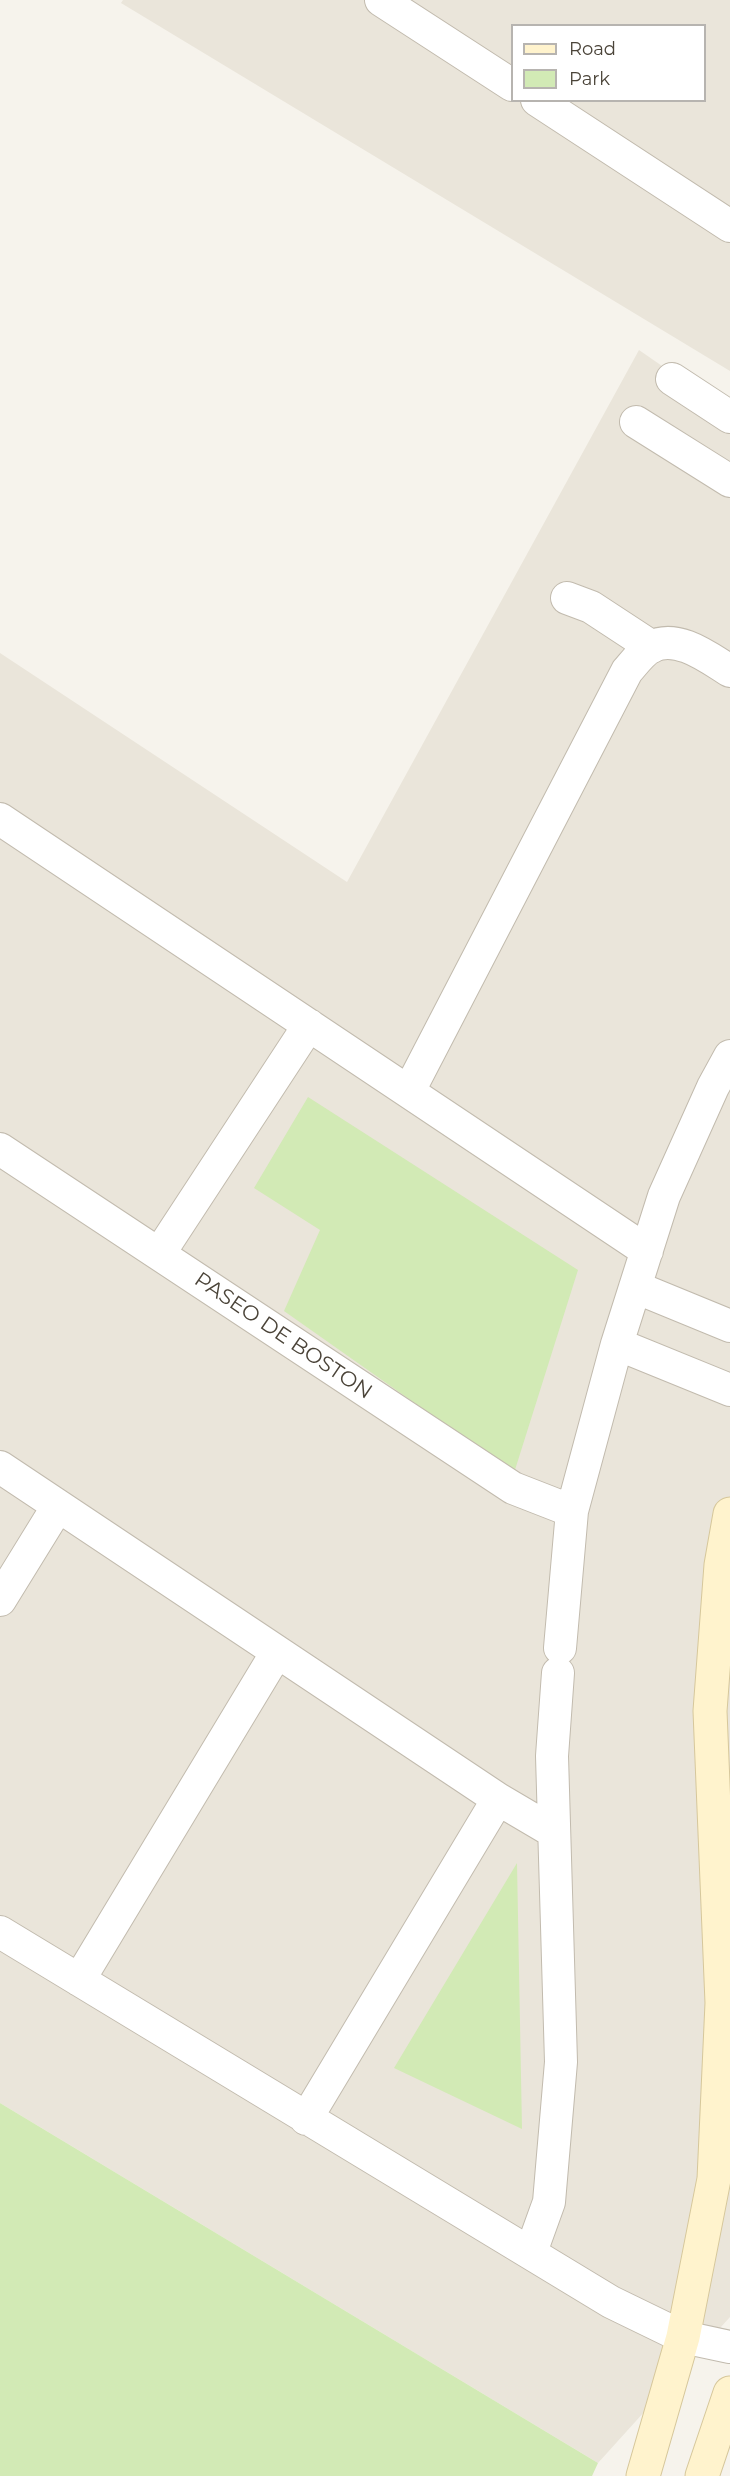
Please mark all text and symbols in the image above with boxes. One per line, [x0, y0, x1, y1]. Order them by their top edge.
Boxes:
legend [511, 24, 706, 102]
text: Road [569, 38, 616, 60]
text: Park [569, 68, 610, 90]
street label: PASEO DE BOSTON [189, 1267, 377, 1405]

